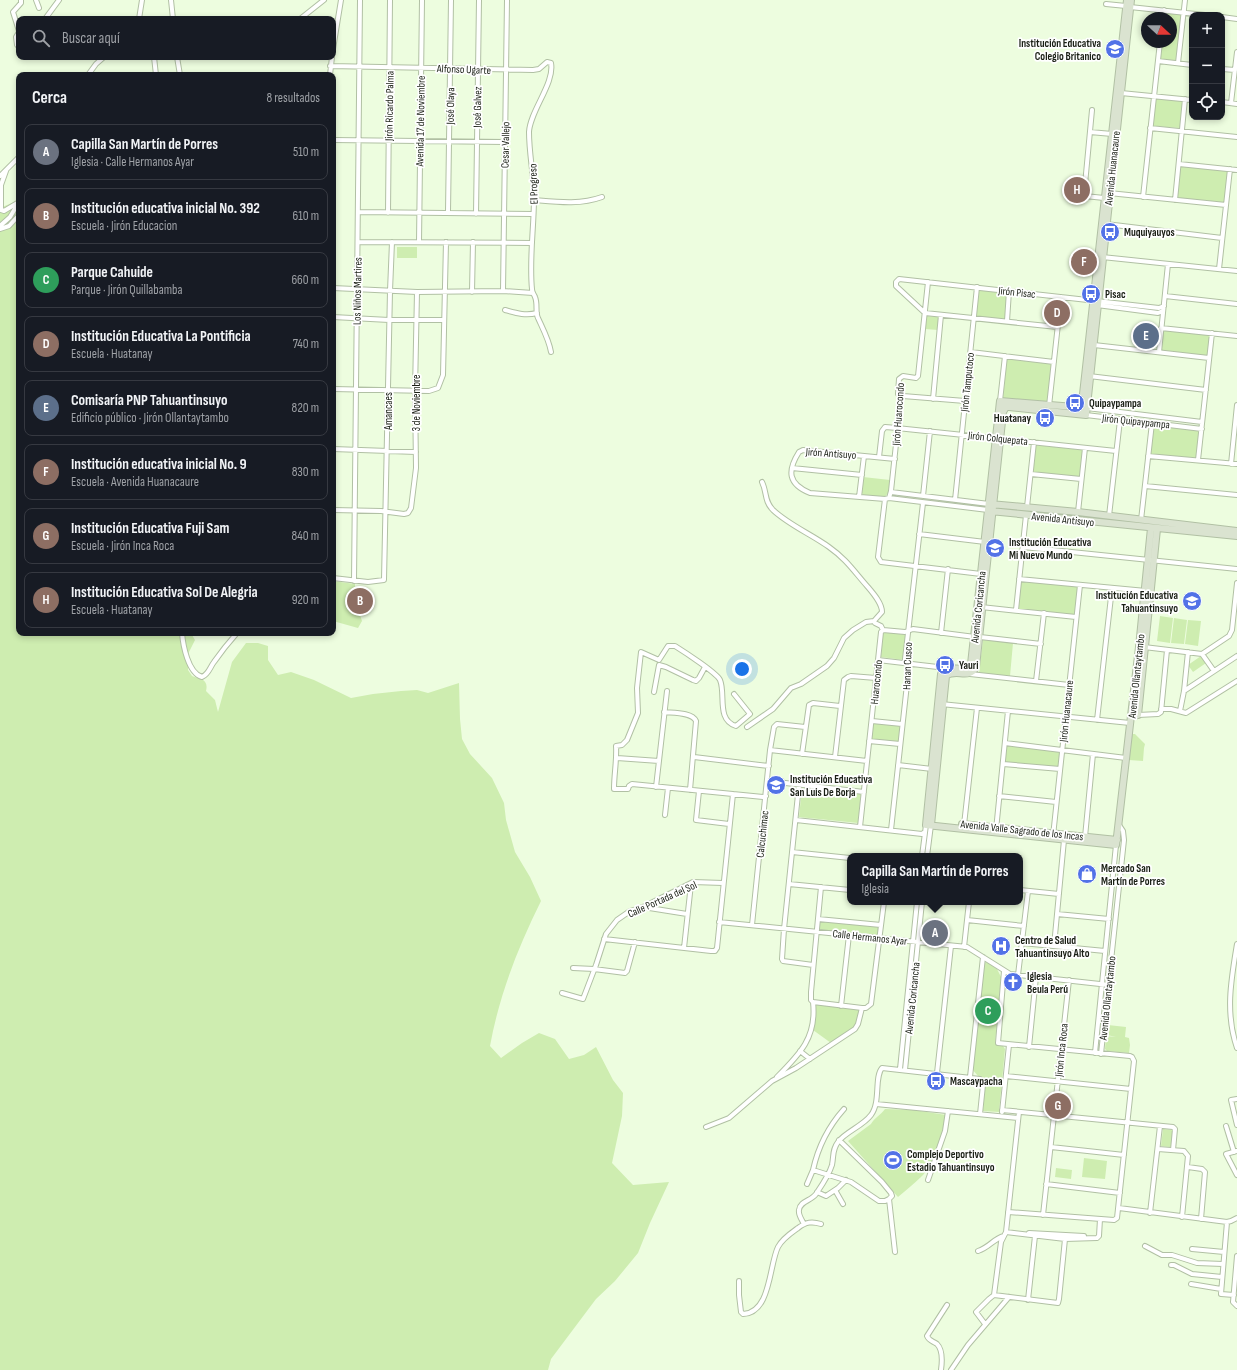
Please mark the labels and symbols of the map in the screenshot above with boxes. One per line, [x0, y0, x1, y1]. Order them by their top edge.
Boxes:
north arrow [1141, 12, 1177, 48]
place label: Institución Educativa Colegio Britanico [1019, 37, 1101, 63]
school or university icon: Institución Educativa Colegio Britanico [1104, 38, 1126, 60]
street label: Alfonso Ugarte [436, 62, 491, 77]
street label: Jirón Ricardo Palma [382, 71, 397, 142]
street label: Avenida 17 de Noviembre [413, 75, 428, 168]
street label: José Galvez [471, 86, 484, 129]
street label: José Olaya [444, 87, 457, 126]
street label: Cesar Vallejo [499, 121, 512, 168]
street label: Avenida Huanacaure [1102, 130, 1123, 207]
street label: El Progreso [526, 163, 541, 205]
pin: H [1064, 175, 1090, 205]
bus stop icon: Muquiyauyos [1099, 221, 1121, 243]
place label: Muquiyauyos [1124, 226, 1175, 239]
pin: F [1071, 247, 1097, 277]
street label: Los Niños Martires [350, 257, 365, 325]
bus stop icon: Pisac [1080, 283, 1102, 305]
street label: Jirón Pisac [997, 284, 1036, 301]
place label: Pisac [1105, 288, 1126, 301]
pin: D [1044, 298, 1070, 328]
pin: E [1133, 321, 1159, 351]
street label: Jirón Tamputoco [958, 351, 977, 413]
street label: 3 de Noviembre [410, 375, 423, 431]
street label: Jirón Huarocondo [890, 382, 907, 447]
street label: Amancaes [382, 392, 395, 431]
bus stop icon: Quipaypampa [1064, 392, 1086, 414]
place label: Quipaypampa [1089, 397, 1142, 410]
bus stop icon: Huatanay [1034, 407, 1056, 429]
street label: Jirón Quipaypampa [1100, 411, 1170, 432]
place label: Huatanay [994, 412, 1031, 425]
street label: Jirón Colquepata [966, 429, 1028, 448]
street label: Jirón Antisuyo [804, 445, 857, 462]
street label: Avenida Antisuyo [1030, 510, 1095, 529]
place label: Institución Educativa Mi Nuevo Mundo [1009, 536, 1092, 562]
school or university icon: Institución Educativa Mi Nuevo Mundo [984, 537, 1006, 559]
street label: Avenida Coricancha [968, 571, 989, 645]
pin: B [347, 586, 373, 616]
place label: Institución Educativa Tahuantinsuyo [1096, 589, 1178, 615]
school or university icon: Institución Educativa Tahuantinsuyo [1181, 590, 1203, 612]
street label: Avenida Ollantaytambo [1126, 633, 1147, 720]
street label: Hanan Cusco [900, 641, 915, 690]
bus stop icon: Yauri [934, 654, 956, 676]
your location [732, 659, 752, 679]
street label: Huarocondo [868, 659, 885, 705]
place label: Yauri [959, 659, 978, 672]
street label: Jirón Huanacaure [1057, 679, 1076, 744]
place label: Institución Educativa San Luis De Borja [790, 773, 873, 799]
school or university icon: Institución Educativa San Luis De Borja [765, 774, 787, 796]
street label: Calcuchimac [754, 810, 771, 858]
street label: Avenida Valle Sagrado de los Incas [959, 817, 1084, 843]
place label: Mercado San Martín de Porres [1101, 862, 1165, 888]
shop icon: Mercado San Martín de Porres [1076, 863, 1098, 885]
street label: Calle Portada del Sol [626, 878, 699, 921]
pin: A [922, 918, 948, 948]
street label: Calle Hermanos Ayar [832, 927, 908, 948]
place label: Centro de Salud Tahuantinsuyo Alto [1015, 934, 1090, 960]
hospital icon: Centro de Salud Tahuantinsuyo Alto [990, 935, 1012, 957]
street label: Avenida Ollantaytambo [1097, 955, 1118, 1042]
street label: Avenida Coricancha [902, 962, 923, 1036]
place label: Iglesia Beula Perú [1027, 970, 1068, 996]
church icon: Iglesia Beula Perú [1002, 971, 1024, 993]
pin: C [975, 996, 1001, 1026]
street label: Jirón Inca Roca [1052, 1023, 1071, 1078]
bus stop icon: Mascaypacha [925, 1070, 947, 1092]
place label: Mascaypacha [950, 1075, 1003, 1088]
pin: G [1045, 1091, 1071, 1121]
place label: Complejo Deportivo Estadio Tahuantinsuyo [907, 1148, 995, 1174]
sports icon: Complejo Deportivo Estadio Tahuantinsuyo [882, 1149, 904, 1171]

